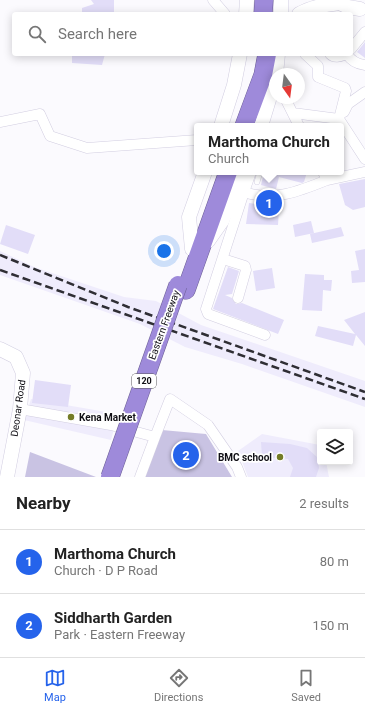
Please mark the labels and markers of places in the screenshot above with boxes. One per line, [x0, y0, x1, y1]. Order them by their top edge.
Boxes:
pin: 1 [256, 188, 282, 218]
marker: Kena Market [66, 412, 76, 422]
place label: Kena Market [79, 412, 136, 423]
pin: 2 [173, 440, 199, 470]
place label: BMC school [218, 452, 272, 463]
marker: BMC school [275, 452, 285, 462]

